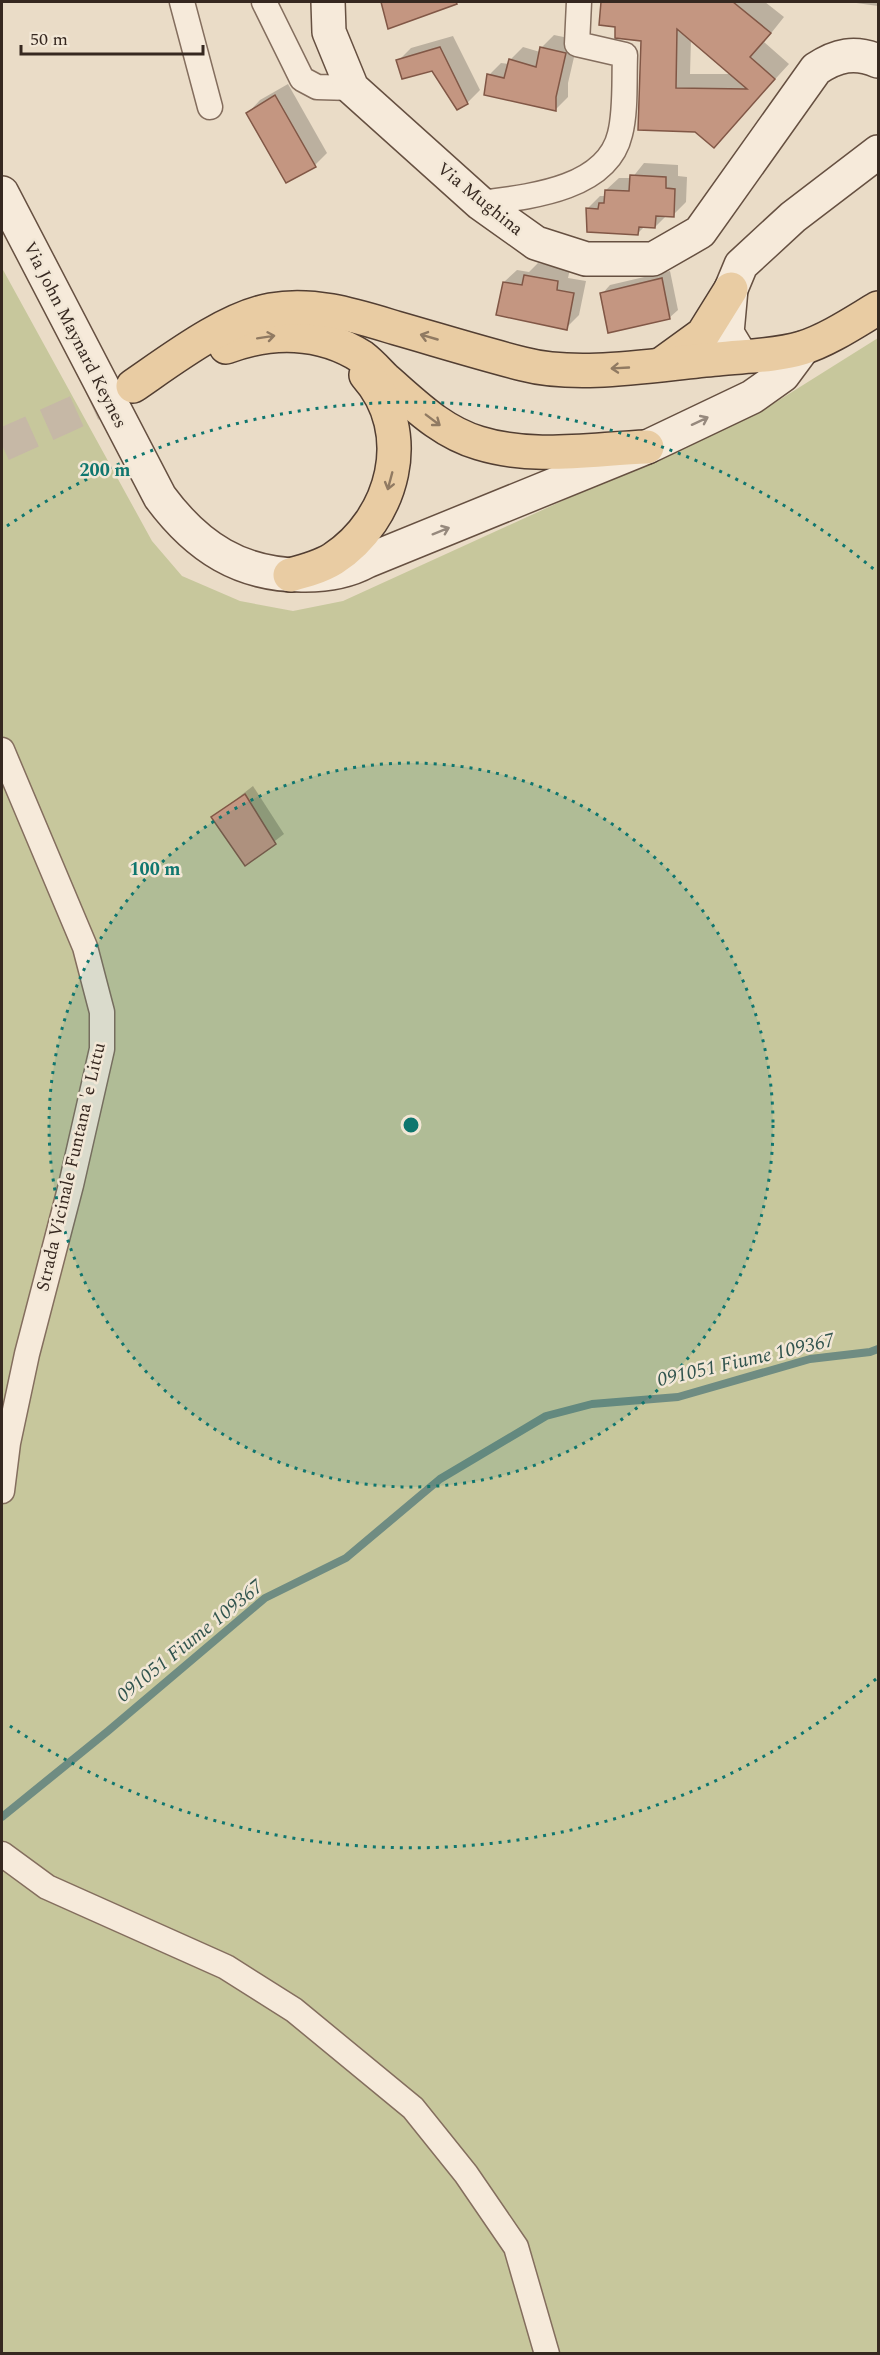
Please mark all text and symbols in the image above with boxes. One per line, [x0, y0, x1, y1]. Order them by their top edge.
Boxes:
scale bar [21, 18, 202, 56]
text: 50 m [30, 26, 68, 53]
street label: Via Mughina [431, 156, 529, 242]
street label: Via John Maynard Keynes [16, 237, 134, 433]
one-way arrow [256, 331, 276, 342]
one-way arrow [420, 331, 439, 342]
one-way arrow [610, 362, 630, 373]
one-way arrow [424, 413, 440, 426]
one-way arrow [690, 415, 708, 427]
text: 200 m [79, 457, 131, 484]
one-way arrow [384, 471, 395, 490]
one-way arrow [431, 525, 449, 536]
text: 100 m [129, 856, 181, 883]
street label: Strada Vicinale Funtana 'e Littu [29, 1040, 113, 1294]
centre of rings [401, 1115, 421, 1135]
water label: 091051 Fiume 109367 [654, 1325, 839, 1395]
water label: 091051 Fiume 109367 [110, 1572, 271, 1710]

